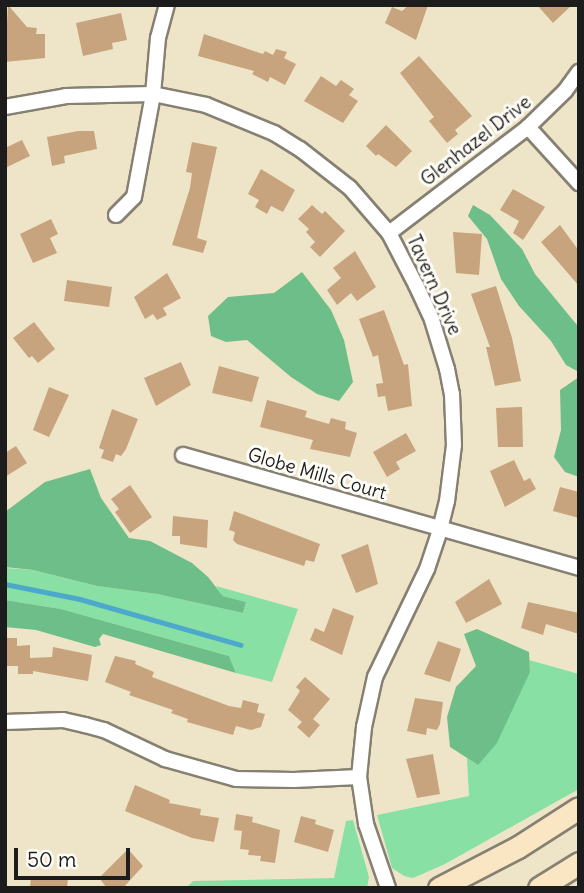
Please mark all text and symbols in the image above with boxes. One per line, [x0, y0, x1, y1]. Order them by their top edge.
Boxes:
street label: Glenhazel Drive [416, 91, 536, 191]
street label: Tavern Drive [402, 231, 466, 339]
street label: Globe Mills Court [245, 443, 389, 505]
scale bar [18, 834, 133, 878]
text: 50 m [27, 846, 76, 873]

